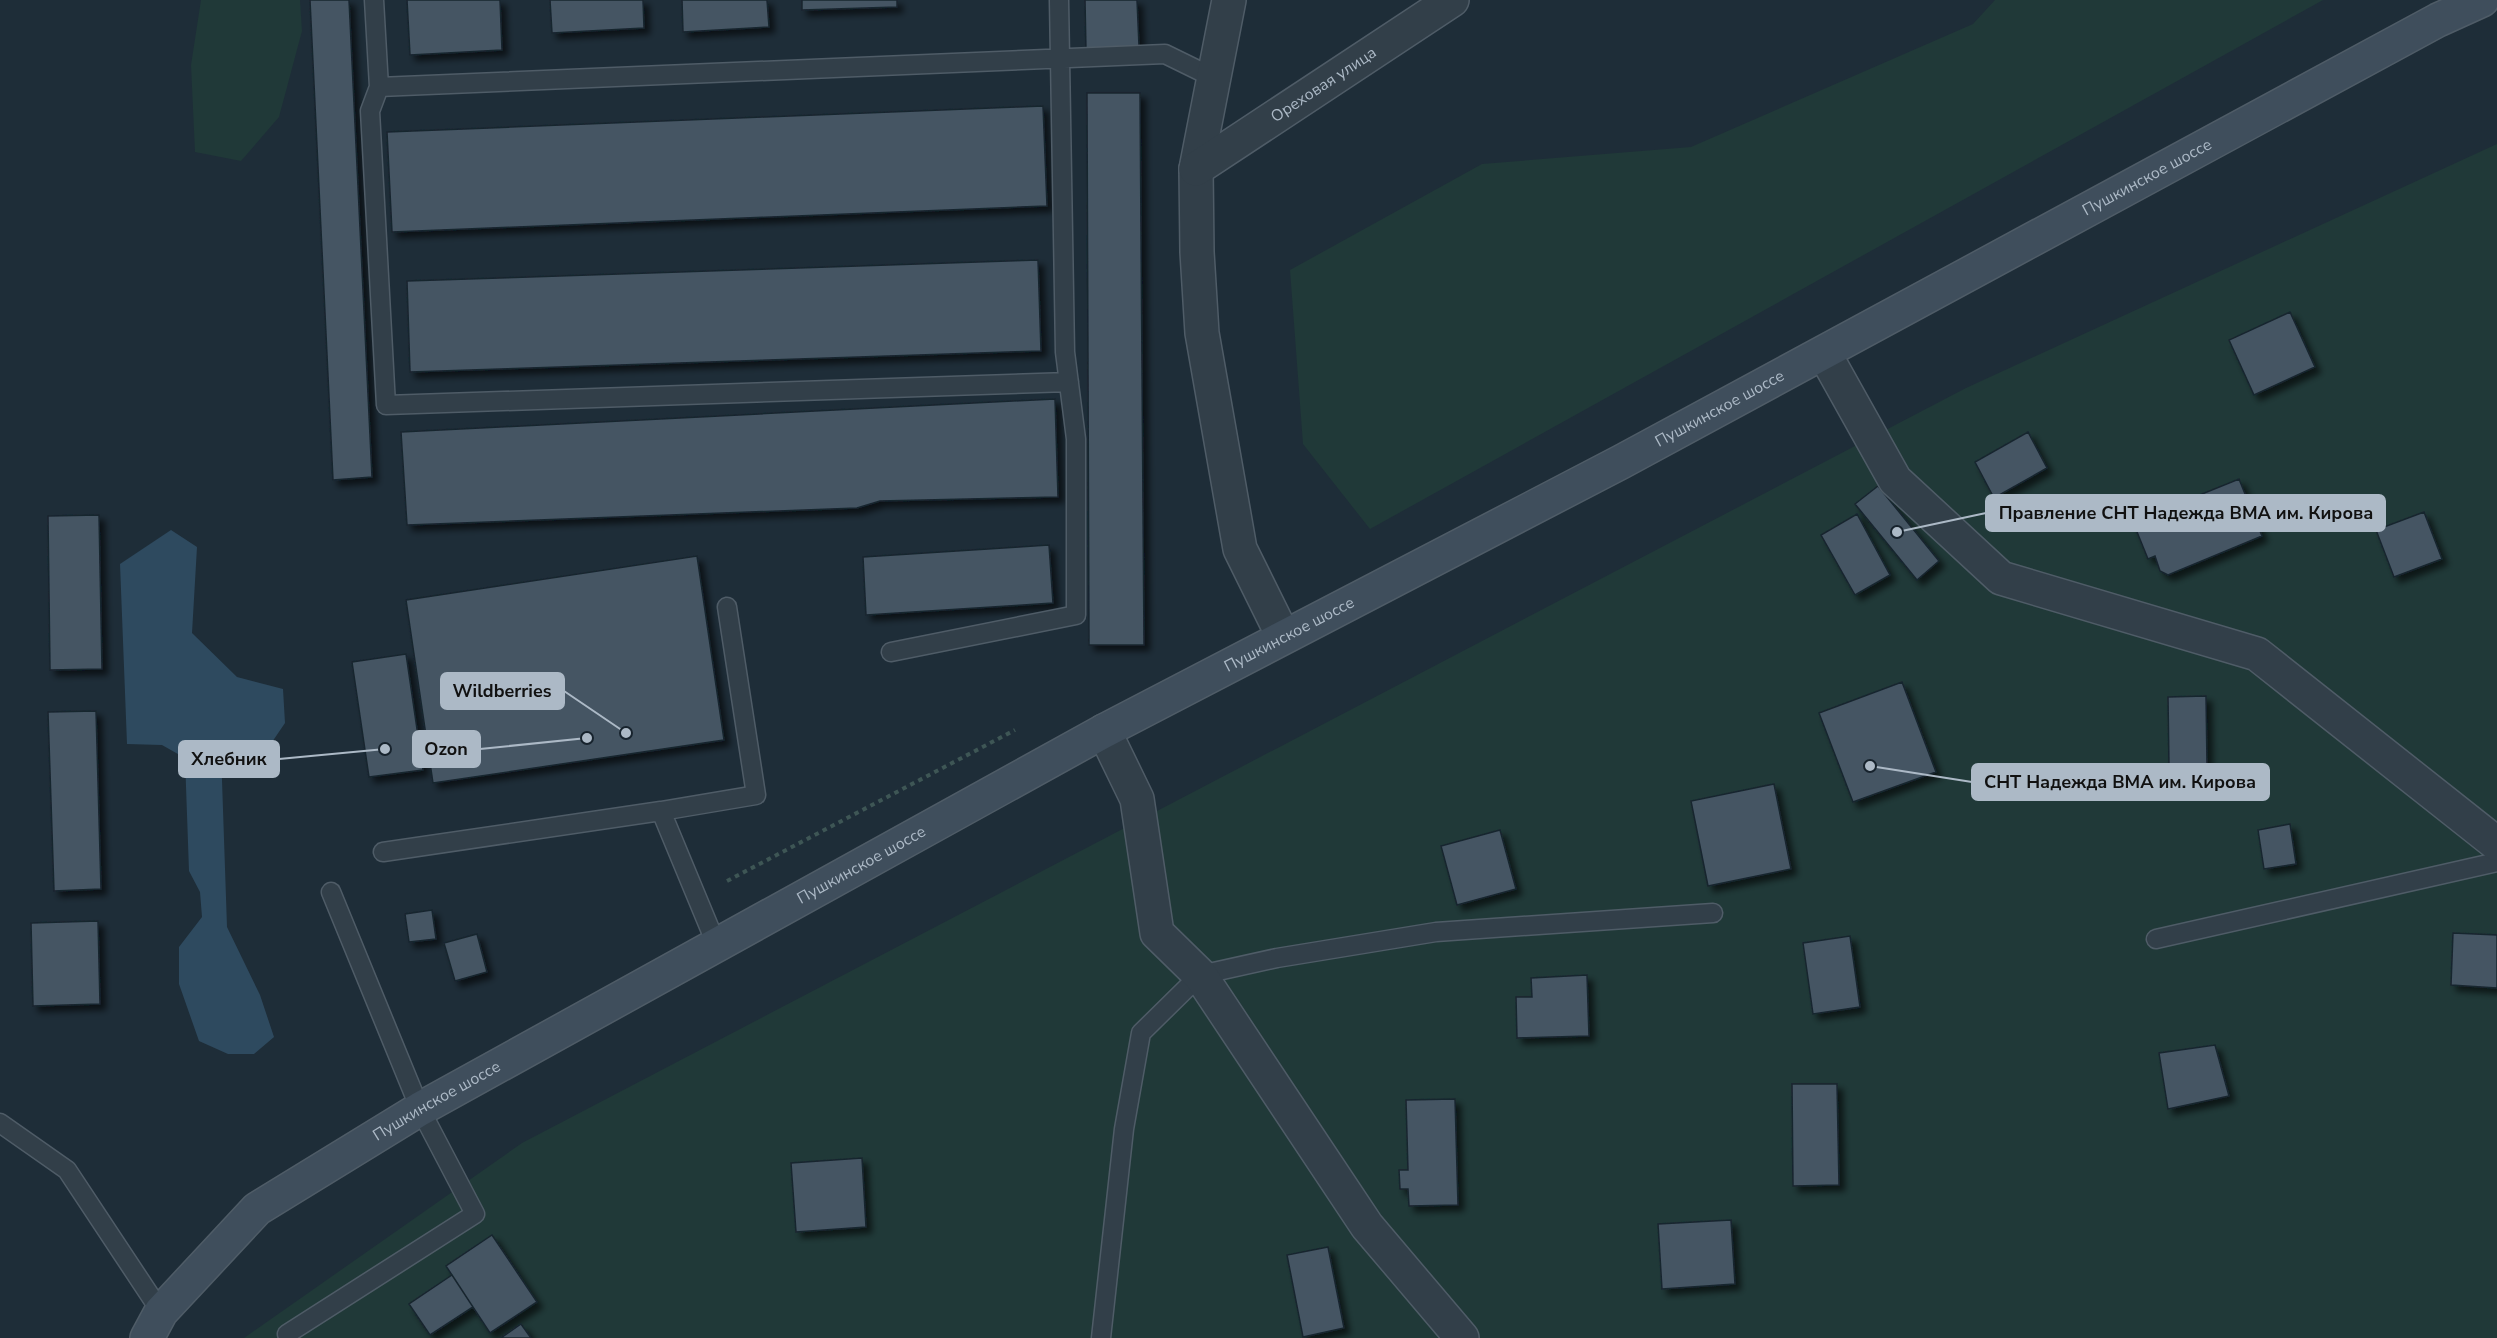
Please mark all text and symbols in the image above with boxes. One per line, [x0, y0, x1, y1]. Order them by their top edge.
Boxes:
street label: Ореховая улица [1266, 42, 1381, 128]
street label: Пушкинское шоссе [2079, 133, 2216, 221]
street label: Пушкинское шоссе [1651, 365, 1788, 453]
callout: Правление СНТ Надежда ВМА им. Кирова [1986, 495, 2385, 531]
text: Правление СНТ Надежда ВМА им. Кирова [1999, 501, 2373, 525]
street label: Пушкинское шоссе [1220, 592, 1358, 678]
callout: Wildberries [441, 673, 564, 709]
text: Wildberries [453, 679, 552, 703]
callout: Ozon [413, 731, 480, 767]
text: Ozon [424, 737, 468, 761]
callout: Хлебник [179, 741, 279, 777]
text: Хлебник [190, 747, 268, 771]
callout: СНТ Надежда ВМА им. Кирова [1972, 764, 2269, 800]
text: СНТ Надежда ВМА им. Кирова [1984, 770, 2256, 794]
street label: Пушкинское шоссе [793, 821, 930, 909]
street label: Пушкинское шоссе [369, 1056, 505, 1146]

